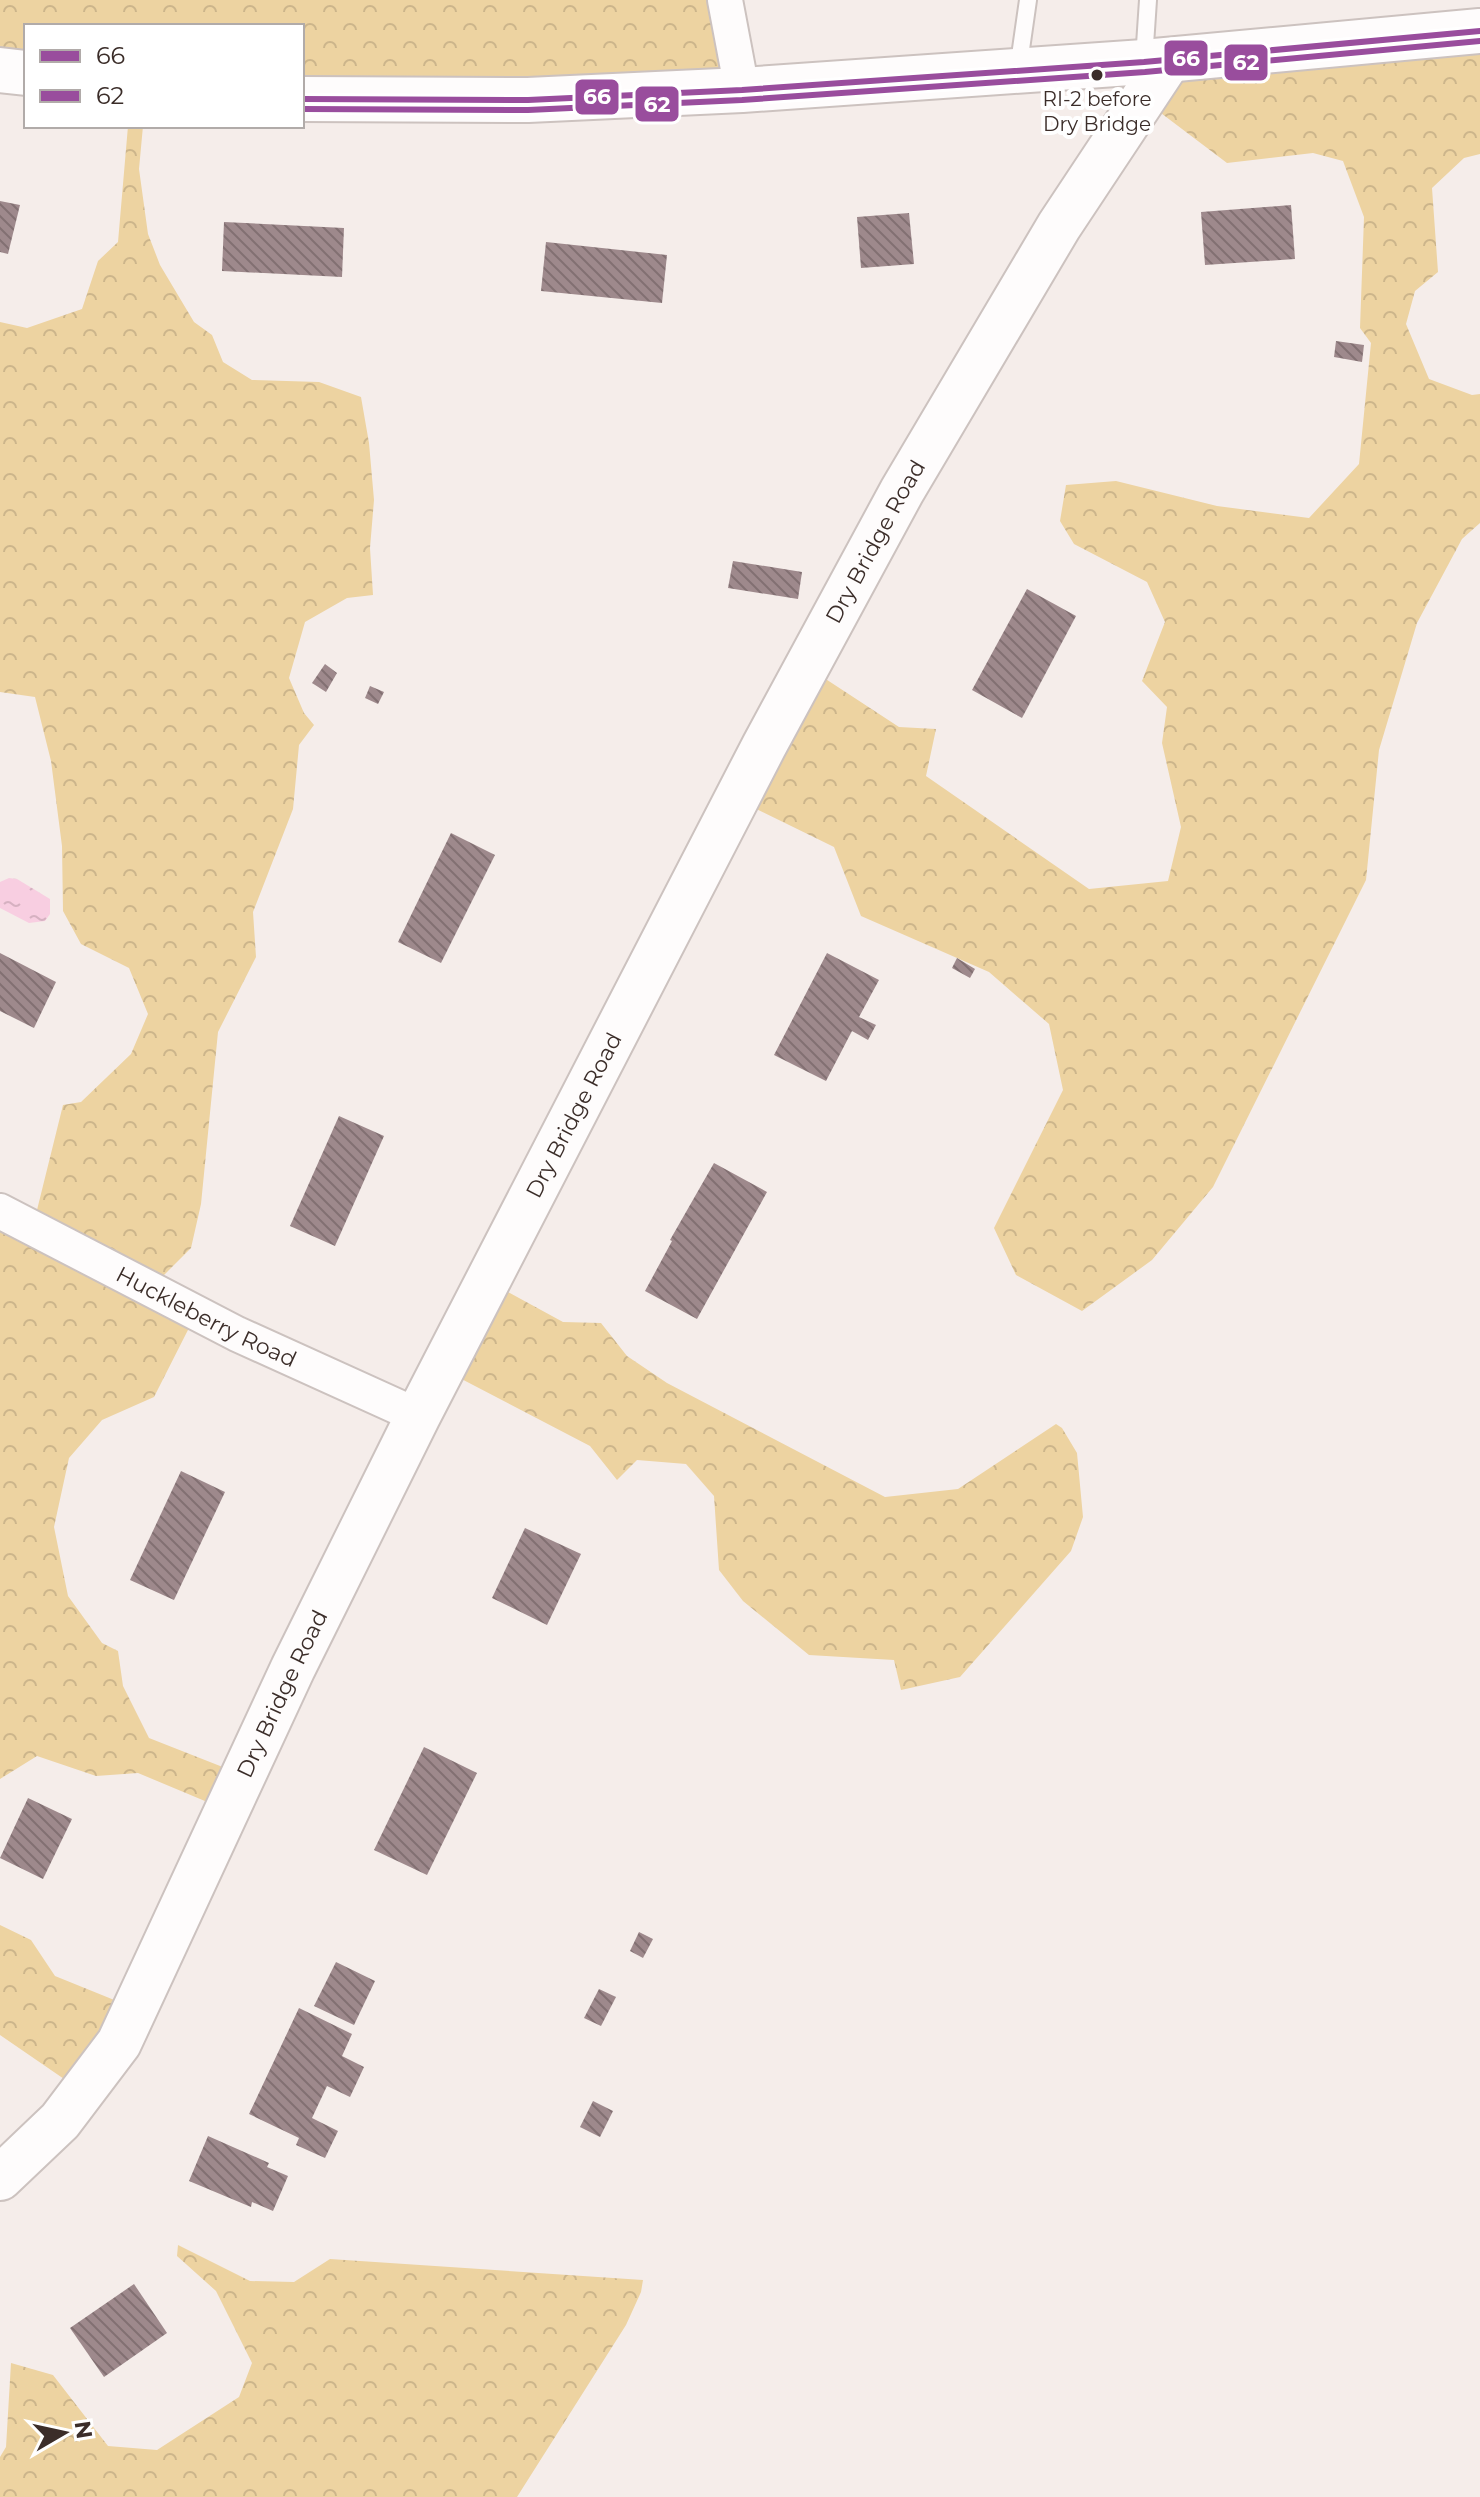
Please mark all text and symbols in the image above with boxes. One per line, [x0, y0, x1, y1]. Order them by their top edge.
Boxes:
legend [24, 24, 304, 128]
line badge: 66 [1163, 39, 1209, 77]
text: 66 [96, 41, 125, 70]
line badge: 62 [1223, 43, 1269, 82]
text: 66 [1172, 45, 1200, 72]
text: 62 [1233, 49, 1260, 76]
marker: RI-2 before Dry Bridge [1089, 67, 1105, 83]
line badge: 66 [574, 78, 620, 116]
text: 62 [96, 81, 124, 110]
text: 66 [583, 83, 611, 110]
line badge: 62 [634, 85, 680, 123]
place label: RI-2 before Dry Bridge [1042, 87, 1152, 136]
text: 62 [644, 91, 671, 118]
street label: Dry Bridge Road [820, 455, 931, 628]
street label: Dry Bridge Road [520, 1028, 628, 1202]
street label: Huckleberry Road [112, 1261, 301, 1373]
street label: Dry Bridge Road [231, 1606, 334, 1782]
north arrow [24, 2393, 104, 2473]
text: N [69, 2419, 98, 2441]

